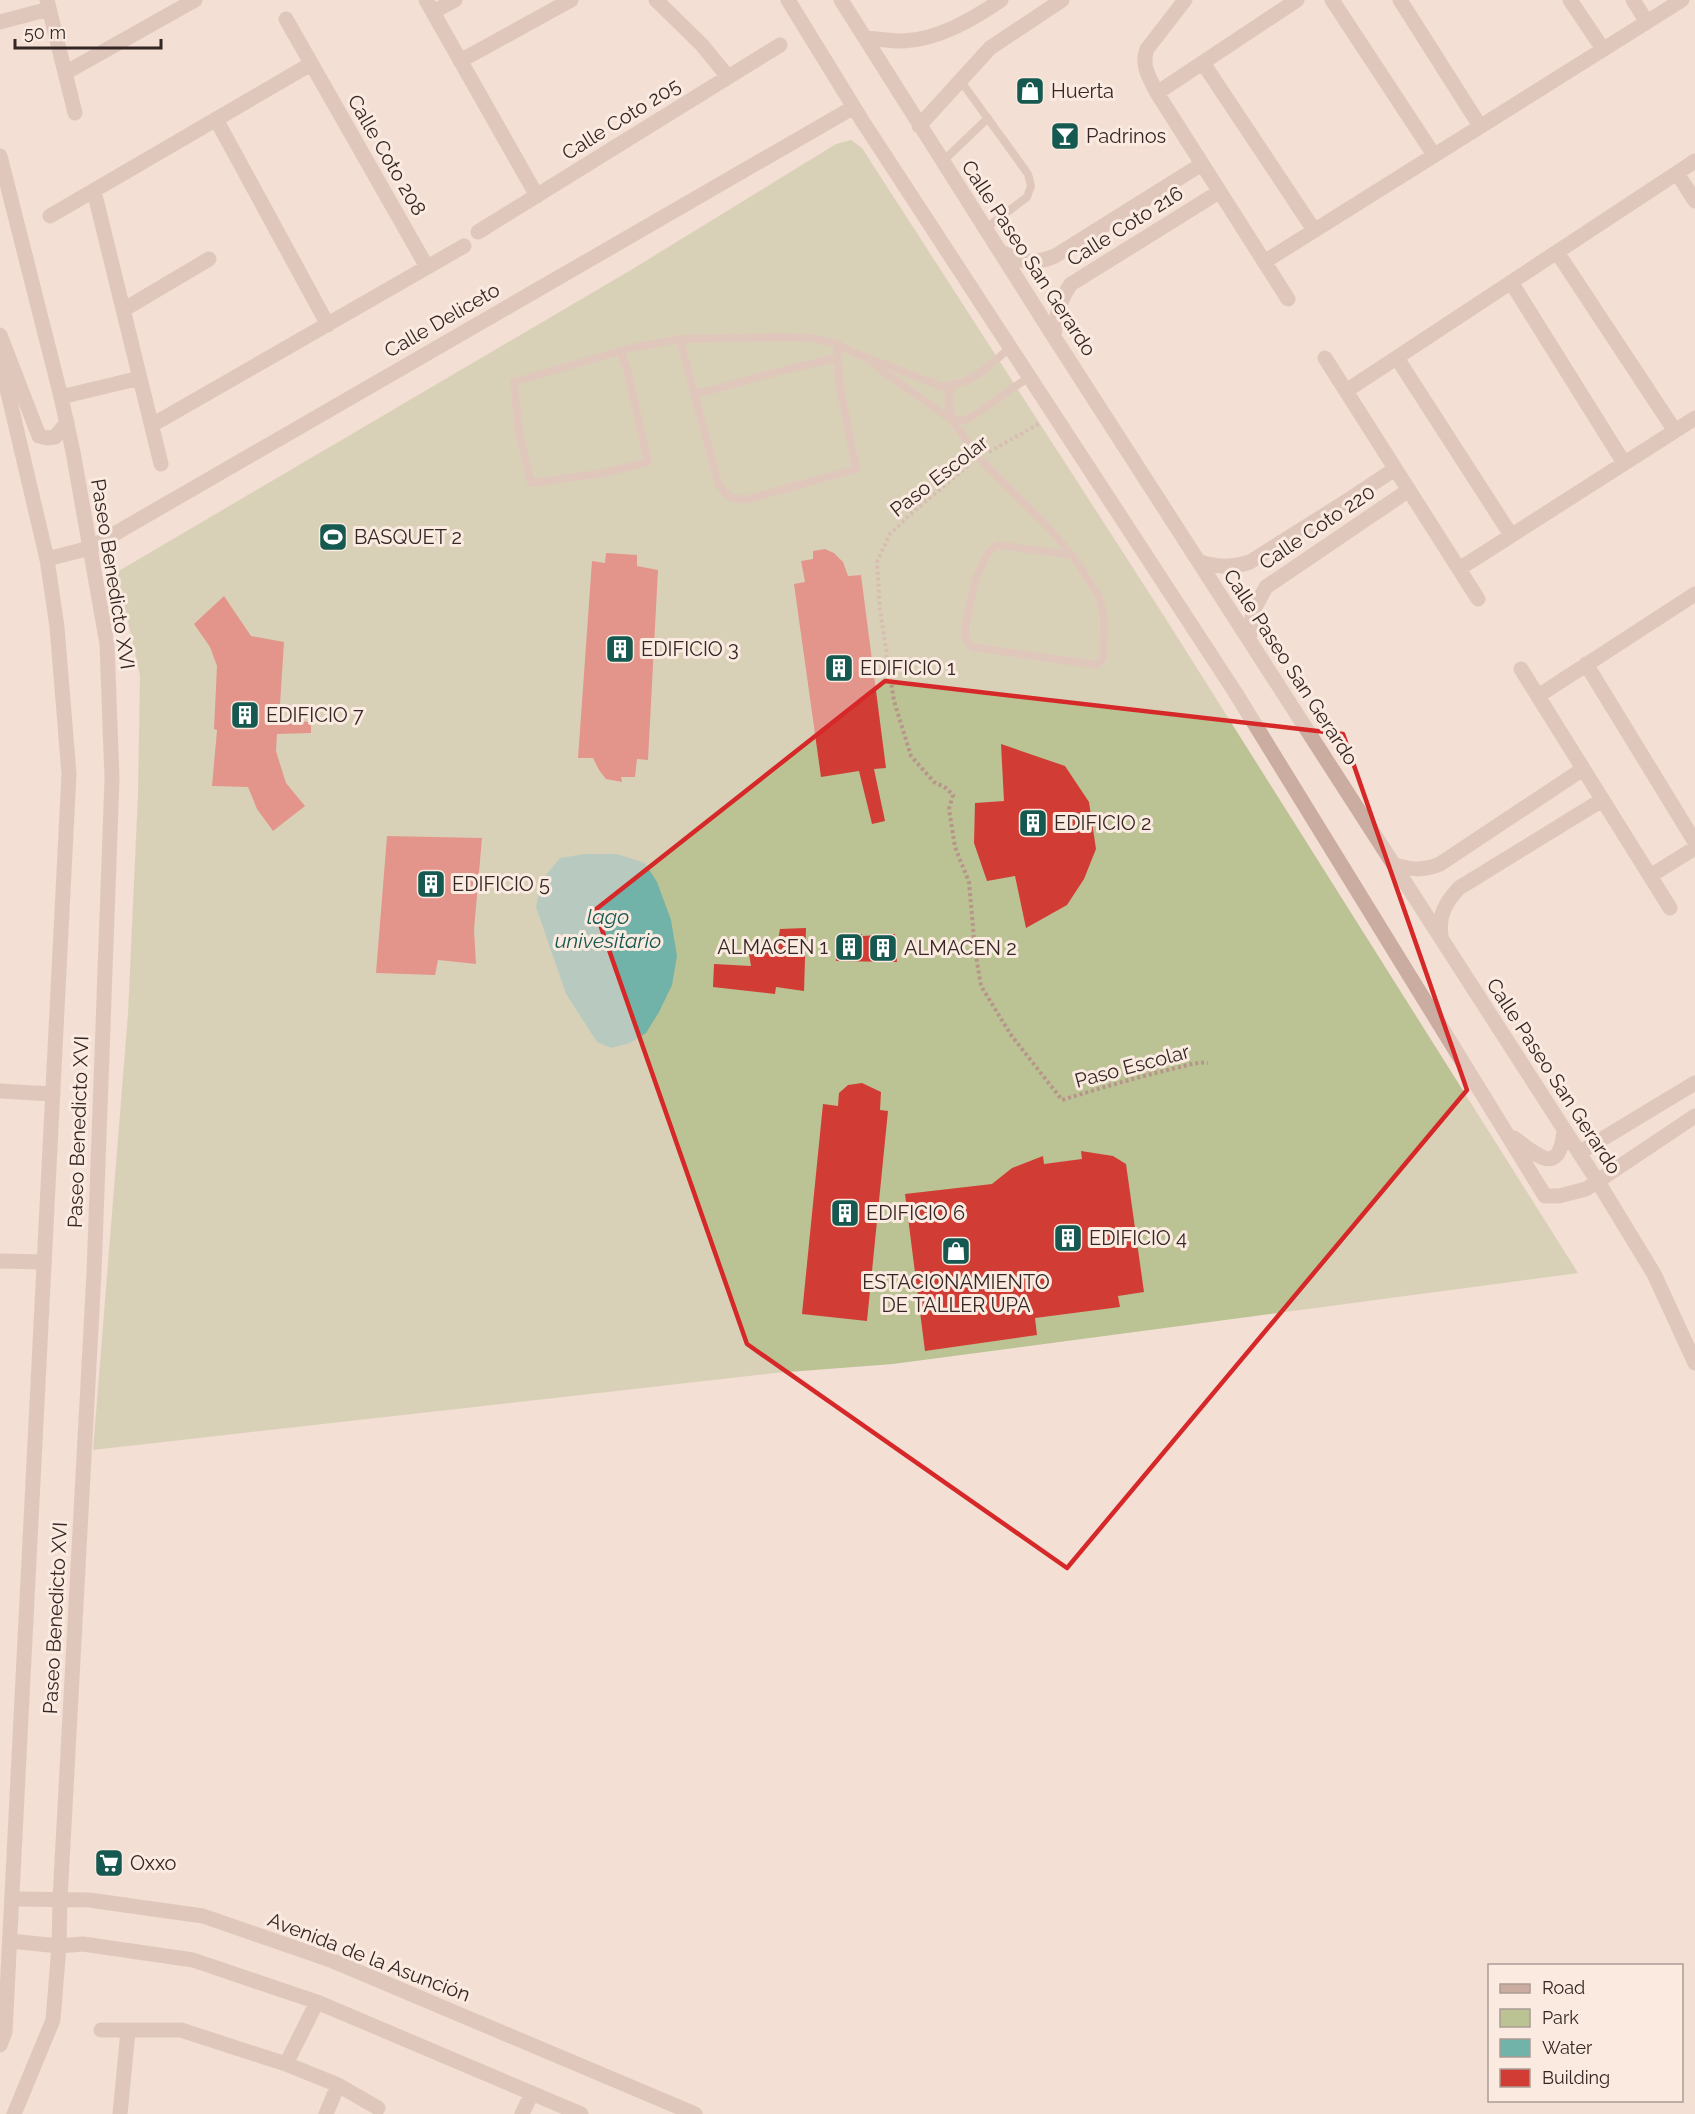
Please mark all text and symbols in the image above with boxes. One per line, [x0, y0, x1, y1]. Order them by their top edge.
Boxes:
scale bar [15, 12, 160, 50]
text: 50 m [24, 22, 66, 43]
street label: Calle Coto 205 [557, 73, 685, 165]
shop icon: Huerta [1014, 75, 1046, 107]
place label: Huerta [1051, 79, 1114, 103]
street label: Calle Coto 208 [343, 90, 431, 220]
bar icon: Padrinos [1049, 120, 1081, 152]
place label: Padrinos [1086, 124, 1166, 148]
street label: Calle Paseo San Gerardo [957, 156, 1101, 361]
street label: Calle Coto 216 [1063, 181, 1187, 271]
street label: Calle Deliceto [380, 277, 504, 363]
street label: Paso Escolar [885, 430, 993, 522]
street label: Paseo Benedicto XVI [86, 477, 140, 671]
street label: Calle Coto 220 [1255, 479, 1379, 575]
sports icon: BASQUET 2 [317, 521, 349, 553]
place label: BASQUET 2 [354, 525, 462, 549]
street label: Calle Paseo San Gerardo [1219, 565, 1363, 770]
building icon: EDIFICIO 3 [604, 633, 636, 665]
place label: EDIFICIO 3 [641, 637, 739, 661]
building icon: EDIFICIO 1 [823, 652, 855, 684]
place label: EDIFICIO 1 [860, 656, 956, 680]
building icon: EDIFICIO 7 [229, 699, 261, 731]
place label: EDIFICIO 7 [266, 703, 364, 727]
building icon: EDIFICIO 2 [1017, 807, 1049, 839]
place label: EDIFICIO 2 [1054, 811, 1151, 835]
building icon: EDIFICIO 5 [415, 868, 447, 900]
place label: EDIFICIO 5 [452, 872, 550, 896]
water label: lago univesitario [555, 904, 661, 953]
building icon: ALMACEN 1 [833, 931, 865, 963]
building icon: ALMACEN 2 [867, 932, 899, 964]
place label: ALMACEN 1 [717, 935, 828, 959]
place label: ALMACEN 2 [904, 936, 1017, 960]
street label: Calle Paseo San Gerardo [1482, 974, 1626, 1179]
street label: Paseo Benedicto XVI [63, 1035, 93, 1229]
street label: Paso Escolar [1072, 1039, 1192, 1093]
building icon: EDIFICIO 6 [829, 1197, 861, 1229]
place label: EDIFICIO 6 [866, 1201, 965, 1225]
building icon: EDIFICIO 4 [1052, 1222, 1084, 1254]
place label: EDIFICIO 4 [1089, 1226, 1187, 1250]
shop icon: ESTACIONAMIENTO DE TALLER UPA [940, 1235, 972, 1267]
place label: ESTACIONAMIENTO DE TALLER UPA [862, 1270, 1050, 1317]
street label: Paseo Benedicto XVI [38, 1521, 72, 1715]
supermarket icon: Oxxo [93, 1847, 125, 1879]
place label: Oxxo [130, 1851, 177, 1875]
street label: Avenida de la Asunción [264, 1907, 474, 2007]
legend [1488, 1964, 1683, 2102]
text: Road [1542, 1977, 1585, 1998]
text: Park [1542, 2007, 1579, 2028]
text: Water [1542, 2037, 1593, 2058]
text: Building [1542, 2067, 1610, 2088]

